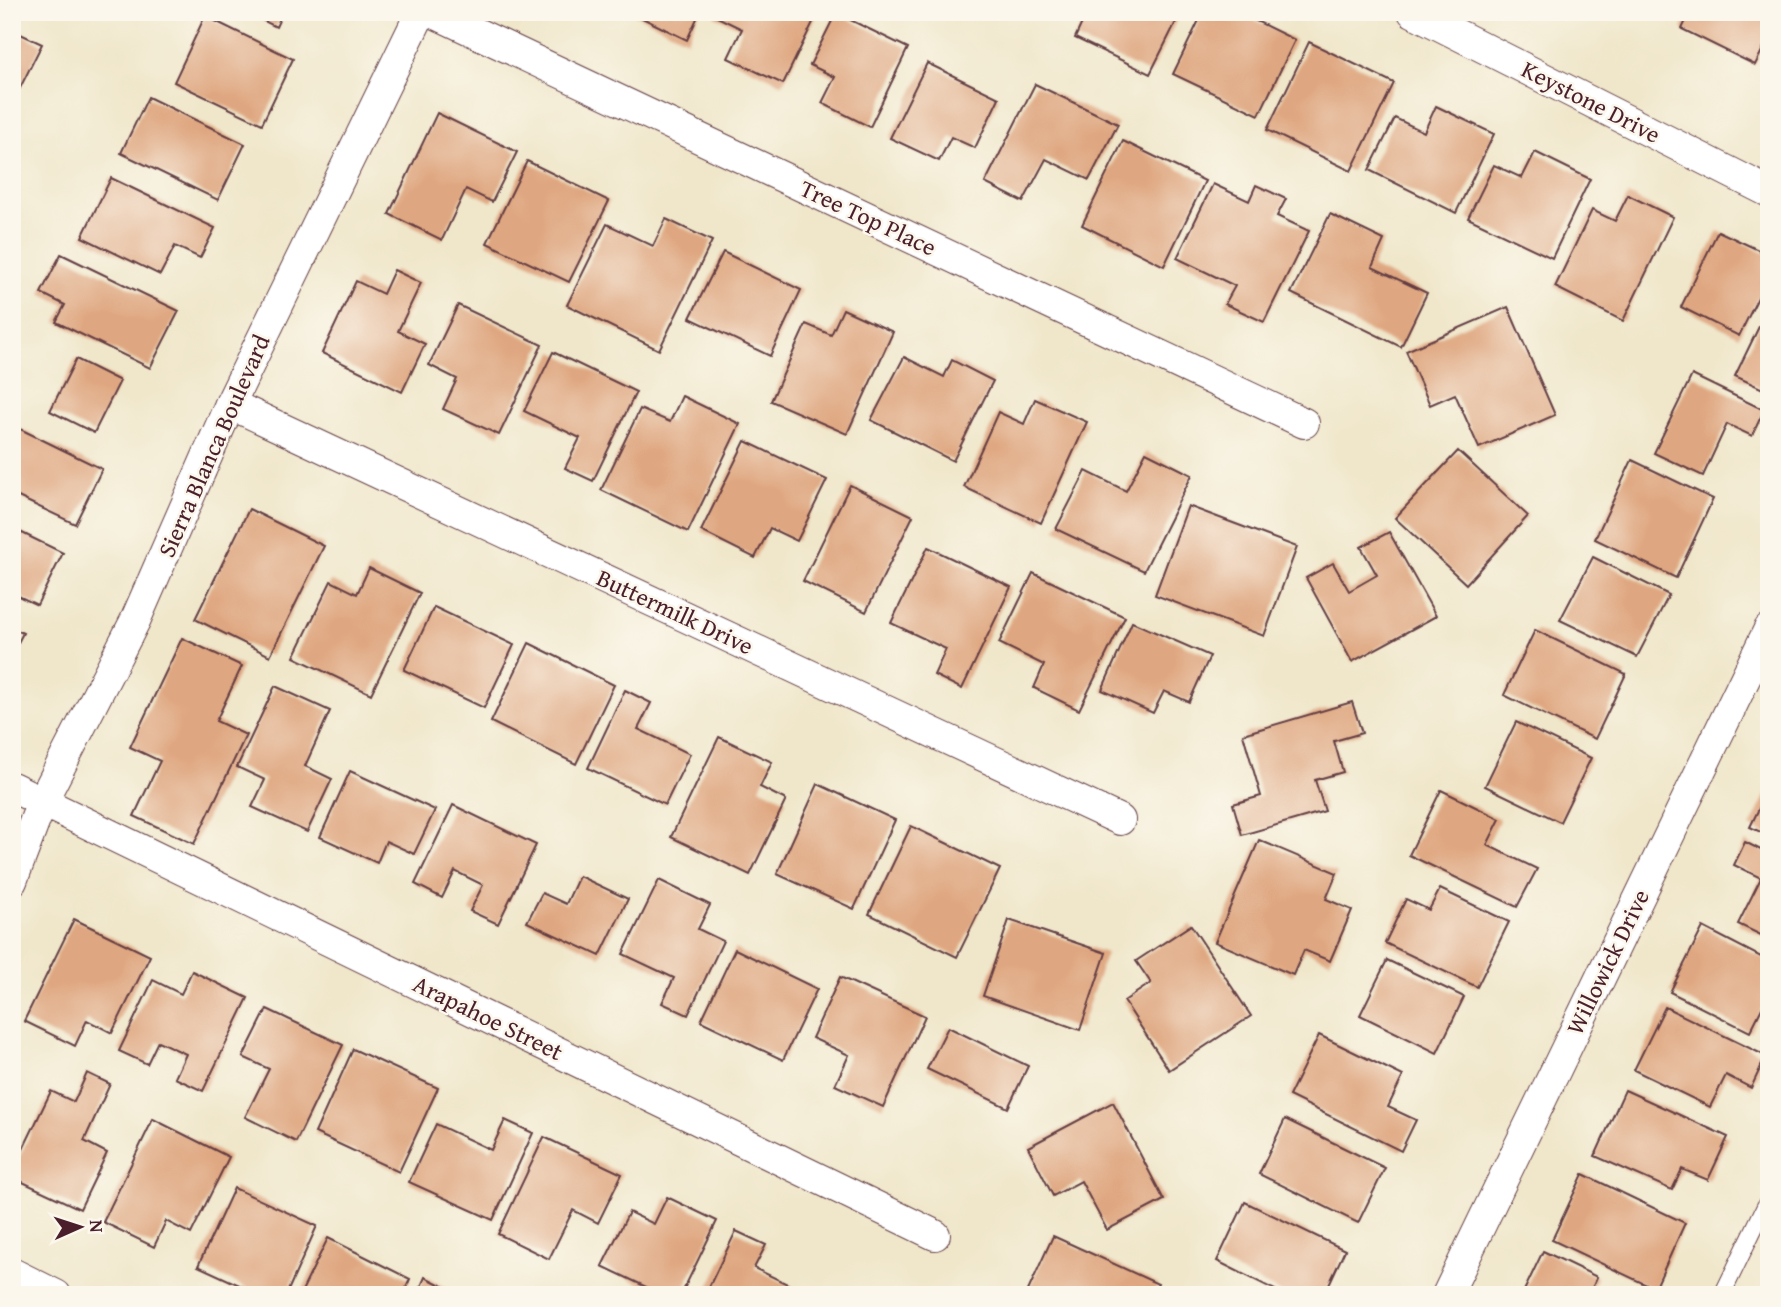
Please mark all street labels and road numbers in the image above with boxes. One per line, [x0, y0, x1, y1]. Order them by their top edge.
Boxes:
street label: Keystone Drive [1516, 52, 1667, 152]
street label: Tree Top Place [794, 171, 942, 264]
street label: Sierra Blanca Boulevard [149, 329, 279, 563]
street label: Buttermilk Drive [591, 560, 759, 663]
street label: Willowick Drive [1557, 883, 1658, 1040]
street label: Arapahoe Street [407, 966, 570, 1069]

